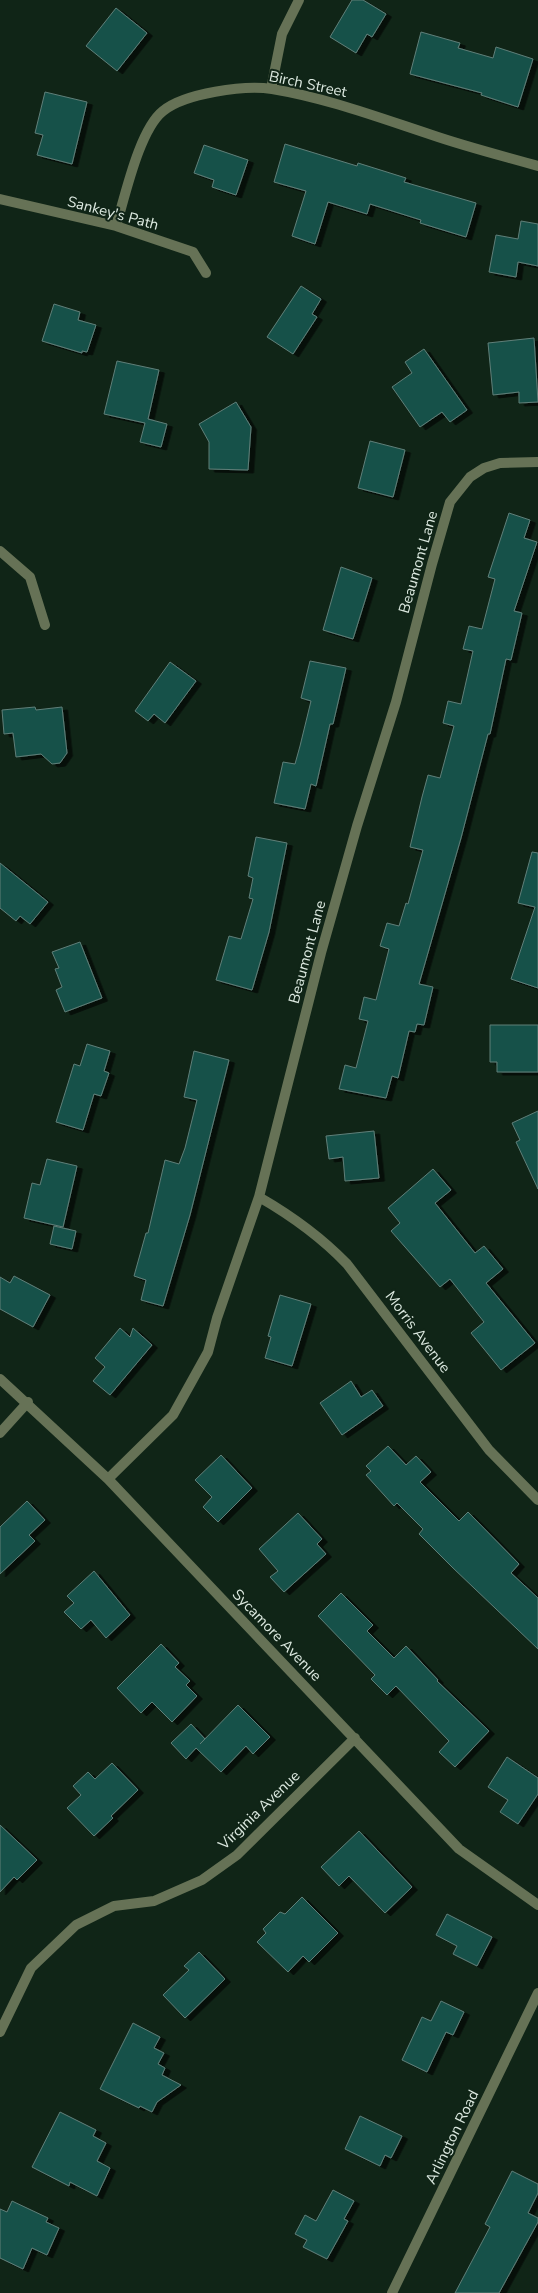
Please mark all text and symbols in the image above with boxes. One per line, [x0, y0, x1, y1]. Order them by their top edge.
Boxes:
street label: Birch Street [267, 66, 350, 102]
street label: Sankey's Path [65, 191, 161, 235]
street label: Beaumont Lane [394, 508, 442, 616]
street label: Beaumont Lane [284, 898, 330, 1006]
street label: Morris Avenue [381, 1287, 455, 1377]
street label: Sycamore Avenue [228, 1585, 326, 1685]
street label: Virginia Avenue [213, 1766, 304, 1855]
street label: Arlington Road [421, 2087, 483, 2187]

